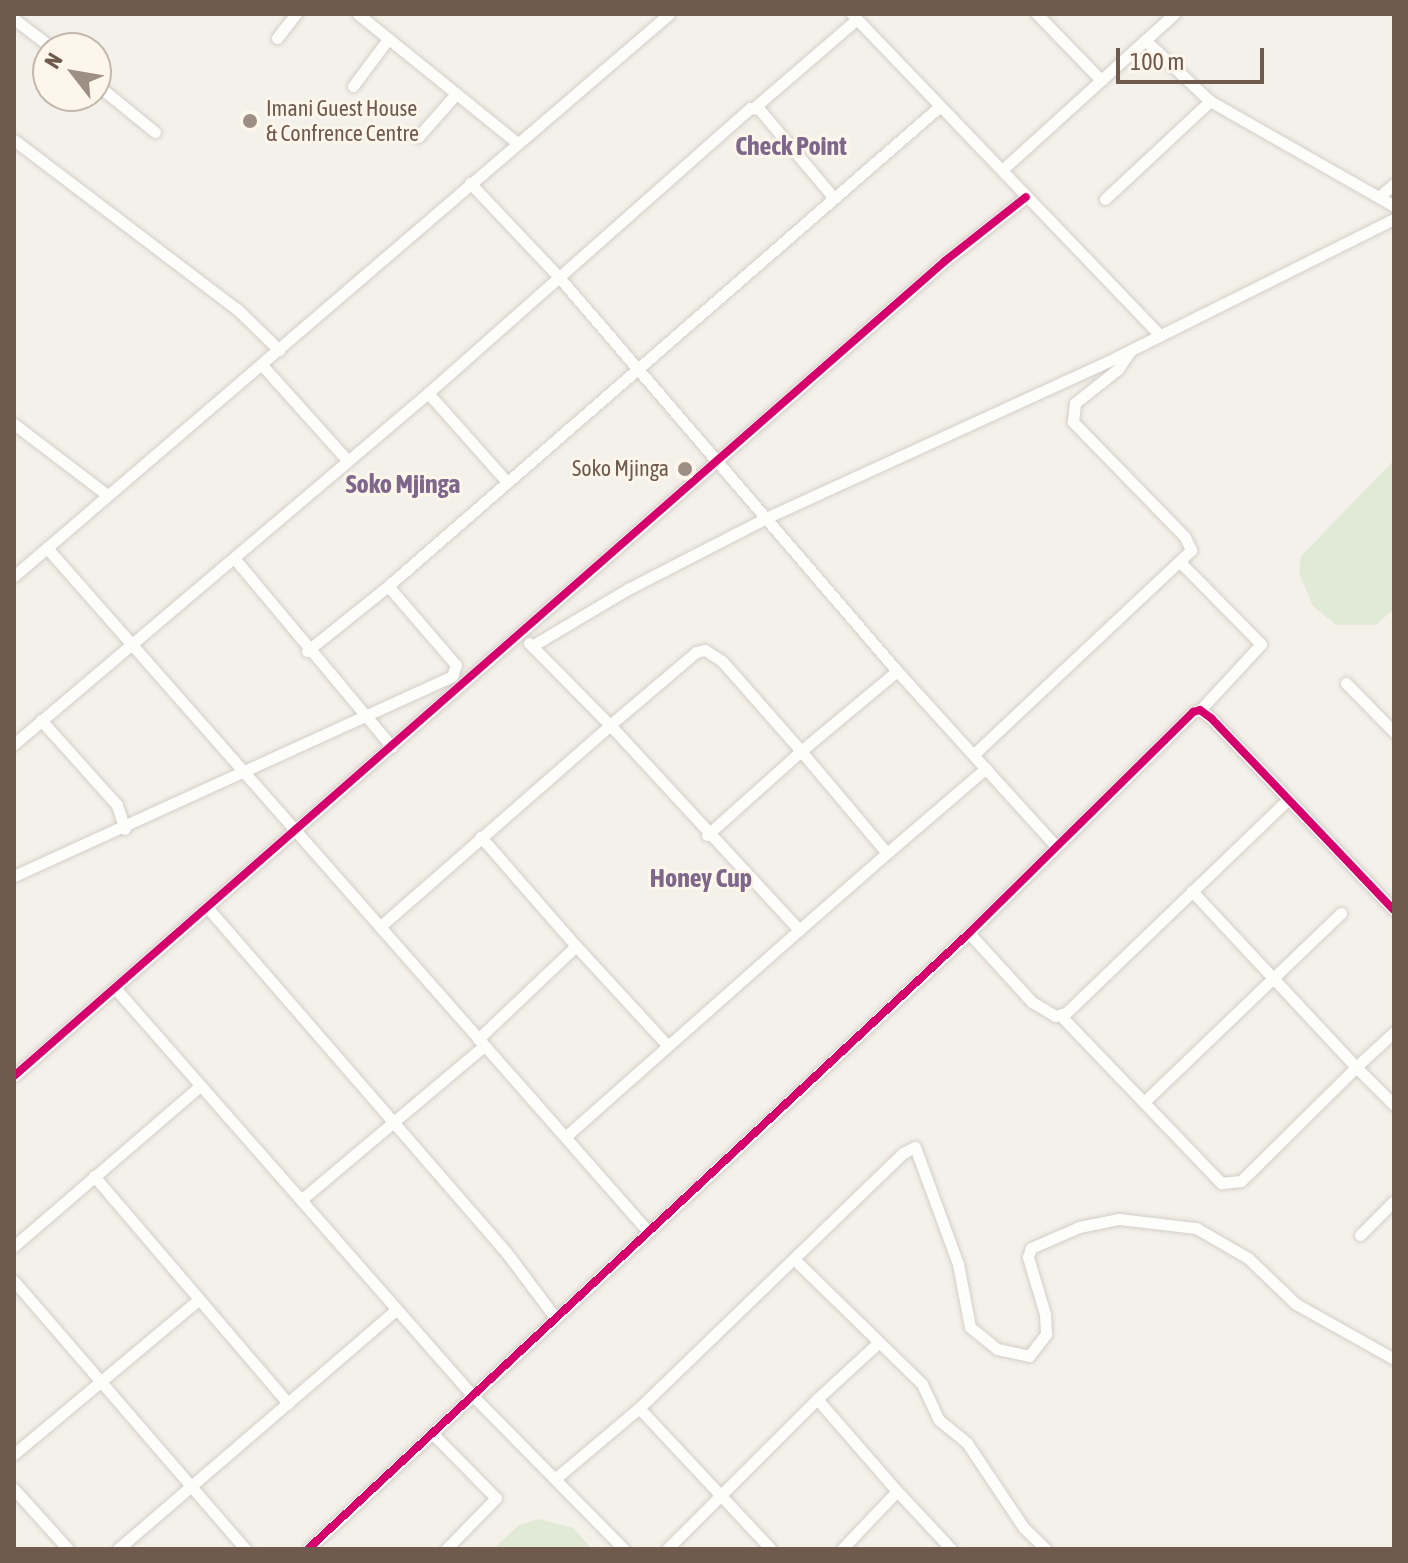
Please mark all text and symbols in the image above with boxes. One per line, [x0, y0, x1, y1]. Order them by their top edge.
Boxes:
north arrow [32, 32, 112, 112]
scale bar [1120, 32, 1268, 82]
text: N [39, 48, 68, 73]
text: 100 m [1130, 48, 1184, 75]
place label: Imani Guest House & Confrence Centre [266, 95, 419, 146]
marker: Imani Guest House & Confrence Centre [241, 112, 259, 130]
district label: Check Point [735, 131, 847, 163]
place label: Soko Mjinga [572, 456, 669, 482]
marker: Soko Mjinga [676, 460, 694, 478]
district label: Soko Mjinga [346, 469, 460, 501]
district label: Honey Cup [650, 863, 752, 895]

